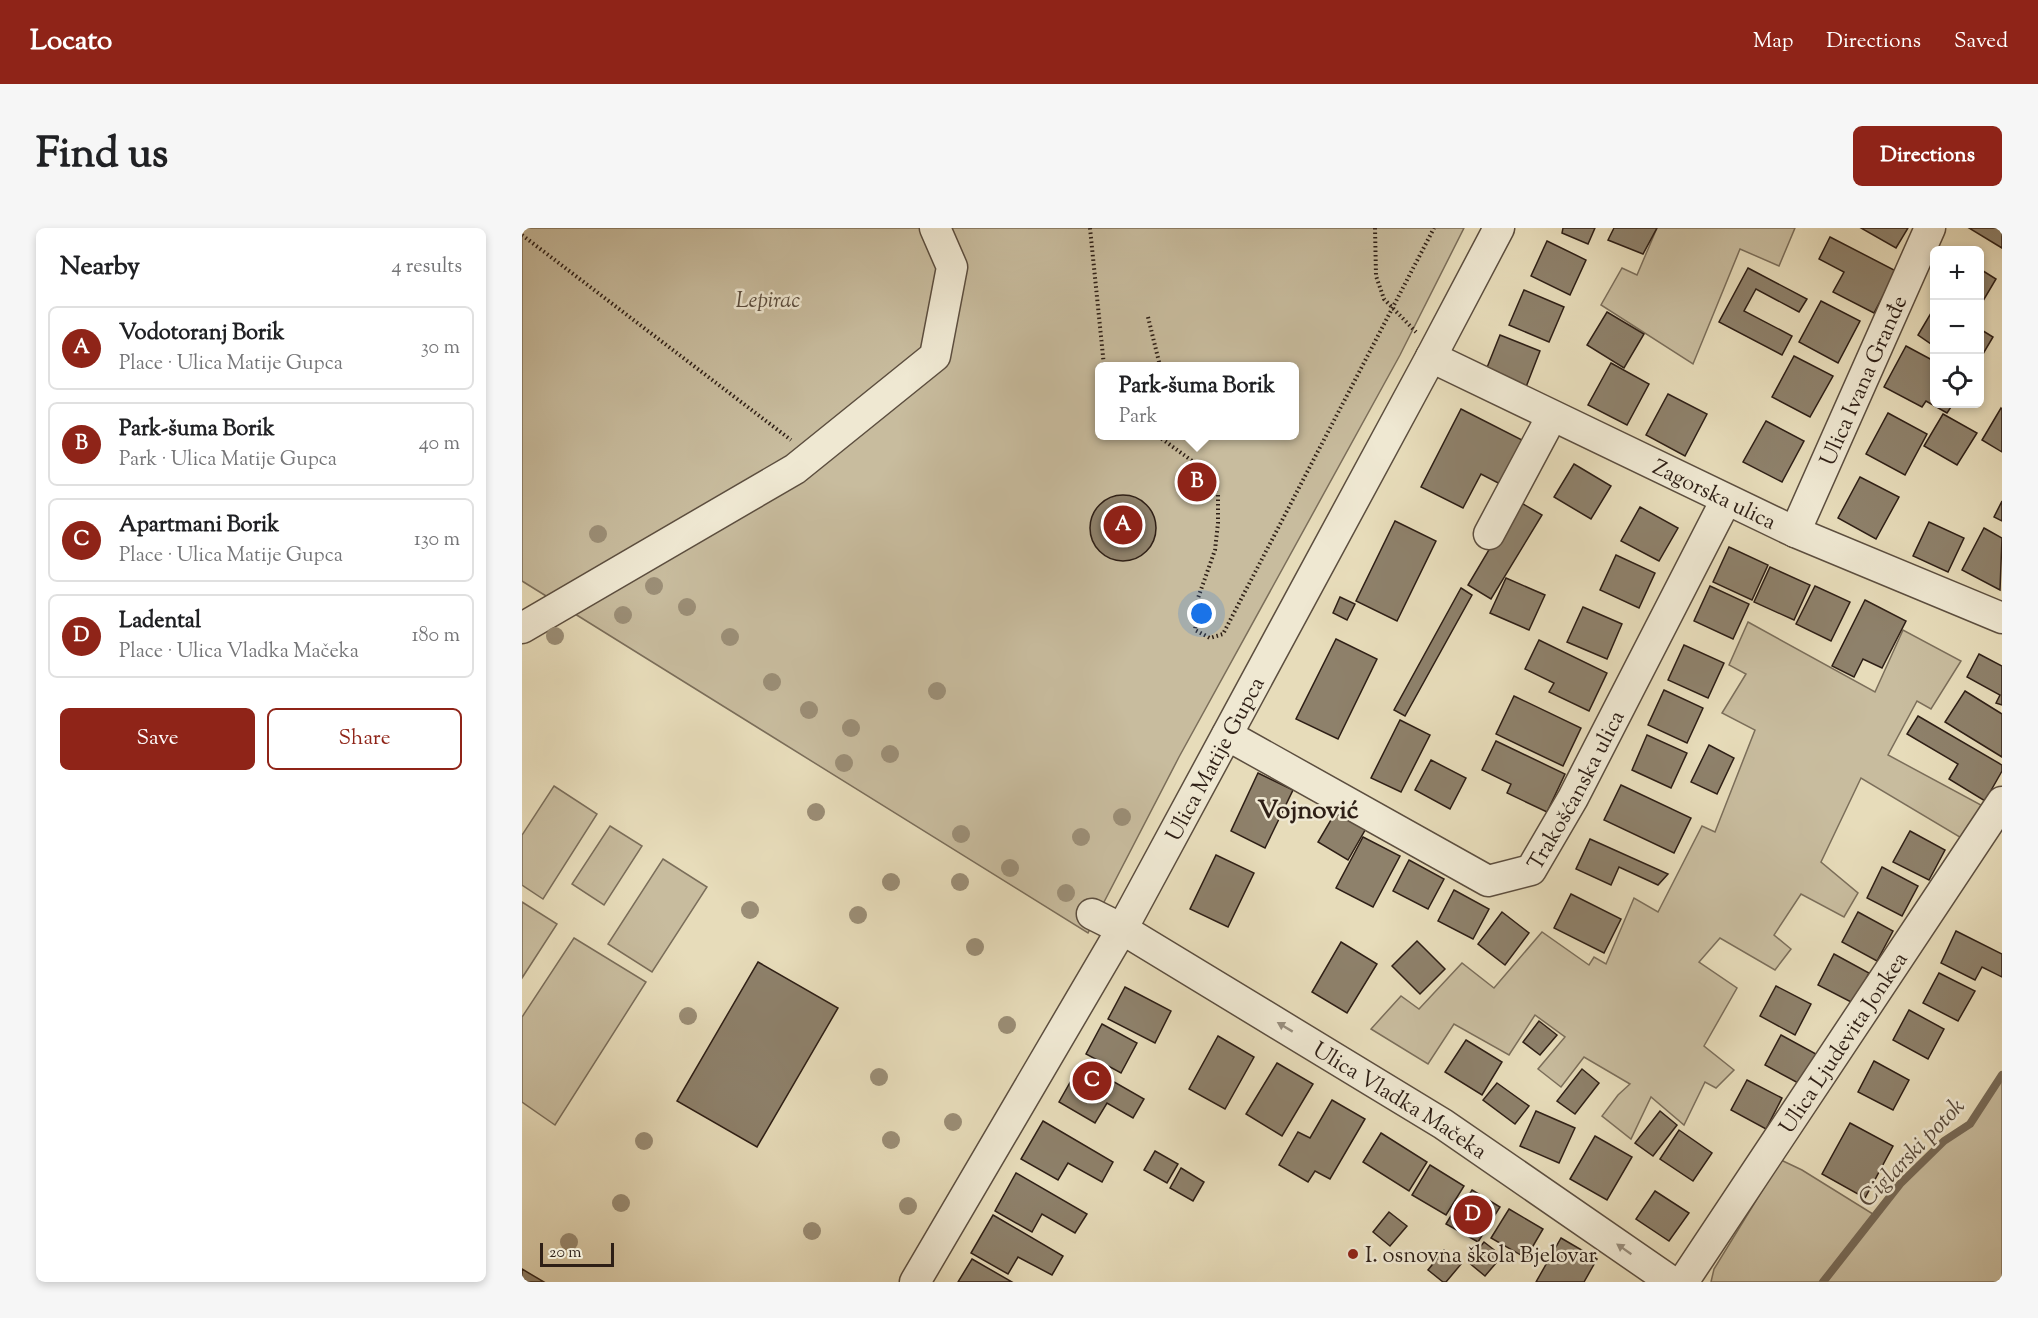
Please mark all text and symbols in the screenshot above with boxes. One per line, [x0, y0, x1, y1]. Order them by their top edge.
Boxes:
text: Locato [30, 22, 112, 62]
text: Map [1753, 27, 1793, 57]
text: Directions [1826, 27, 1921, 57]
text: Saved [1954, 27, 2008, 57]
text: Find us [36, 126, 168, 186]
button: Directions [1853, 126, 2002, 186]
map controls [1930, 246, 1984, 408]
button: + [1930, 246, 1984, 300]
text: Nearby [60, 249, 140, 286]
text: 4 results [391, 253, 462, 282]
park label: Lepirac [736, 286, 800, 318]
street label: Ulica Ivana Granđe [1813, 291, 1917, 472]
button: − [1930, 300, 1984, 354]
text: Vodotoranj Borik [119, 318, 285, 350]
text: A [73, 334, 90, 363]
text: 30 m [421, 334, 460, 363]
text: Place · Ulica Matije Gupca [119, 350, 343, 379]
button: locate [1930, 354, 1984, 408]
popup [1095, 362, 1299, 440]
text: Park-šuma Borik [1119, 371, 1275, 403]
text: Park [1119, 403, 1157, 432]
text: Park-šuma Borik [119, 414, 275, 446]
text: B [75, 430, 88, 459]
text: 40 m [419, 430, 460, 459]
text: Park · Ulica Matije Gupca [119, 446, 337, 475]
street label: Zagorska ulica [1646, 453, 1781, 540]
pin: B [1178, 460, 1216, 504]
pin: A [1104, 502, 1142, 548]
text: Apartmani Borik [119, 510, 279, 542]
text: C [73, 526, 90, 555]
text: 130 m [414, 526, 460, 555]
text: Place · Ulica Matije Gupca [119, 542, 343, 571]
your location [1187, 599, 1216, 628]
text: Ladental [119, 606, 201, 638]
text: D [74, 622, 89, 651]
text: 180 m [412, 622, 460, 651]
text: Place · Ulica Vladka Mačeka [119, 638, 359, 667]
street label: Ulica Matije Gupca [1159, 672, 1274, 848]
street label: Trakošćanska ulica [1521, 706, 1634, 877]
button: Save [60, 708, 255, 770]
button: Share [267, 708, 462, 770]
district label: Vojnović [1258, 793, 1359, 830]
street label: Ulica Ljudevita Jonkea [1773, 946, 1917, 1141]
one-way arrow [1277, 1022, 1293, 1033]
street label: Ulica Vladka Mačeka [1305, 1035, 1492, 1169]
pin: C [1072, 1058, 1112, 1104]
water label: Ciglarski potok [1851, 1091, 1974, 1216]
pin: D [1454, 1192, 1492, 1238]
scale bar [540, 1240, 614, 1268]
place label: I. osnovna škola Bjelovar [1365, 1241, 1597, 1273]
text: 20 m [549, 1242, 582, 1265]
one-way arrow [1616, 1243, 1632, 1255]
marker: I. osnovna škola Bjelovar [1346, 1247, 1360, 1261]

